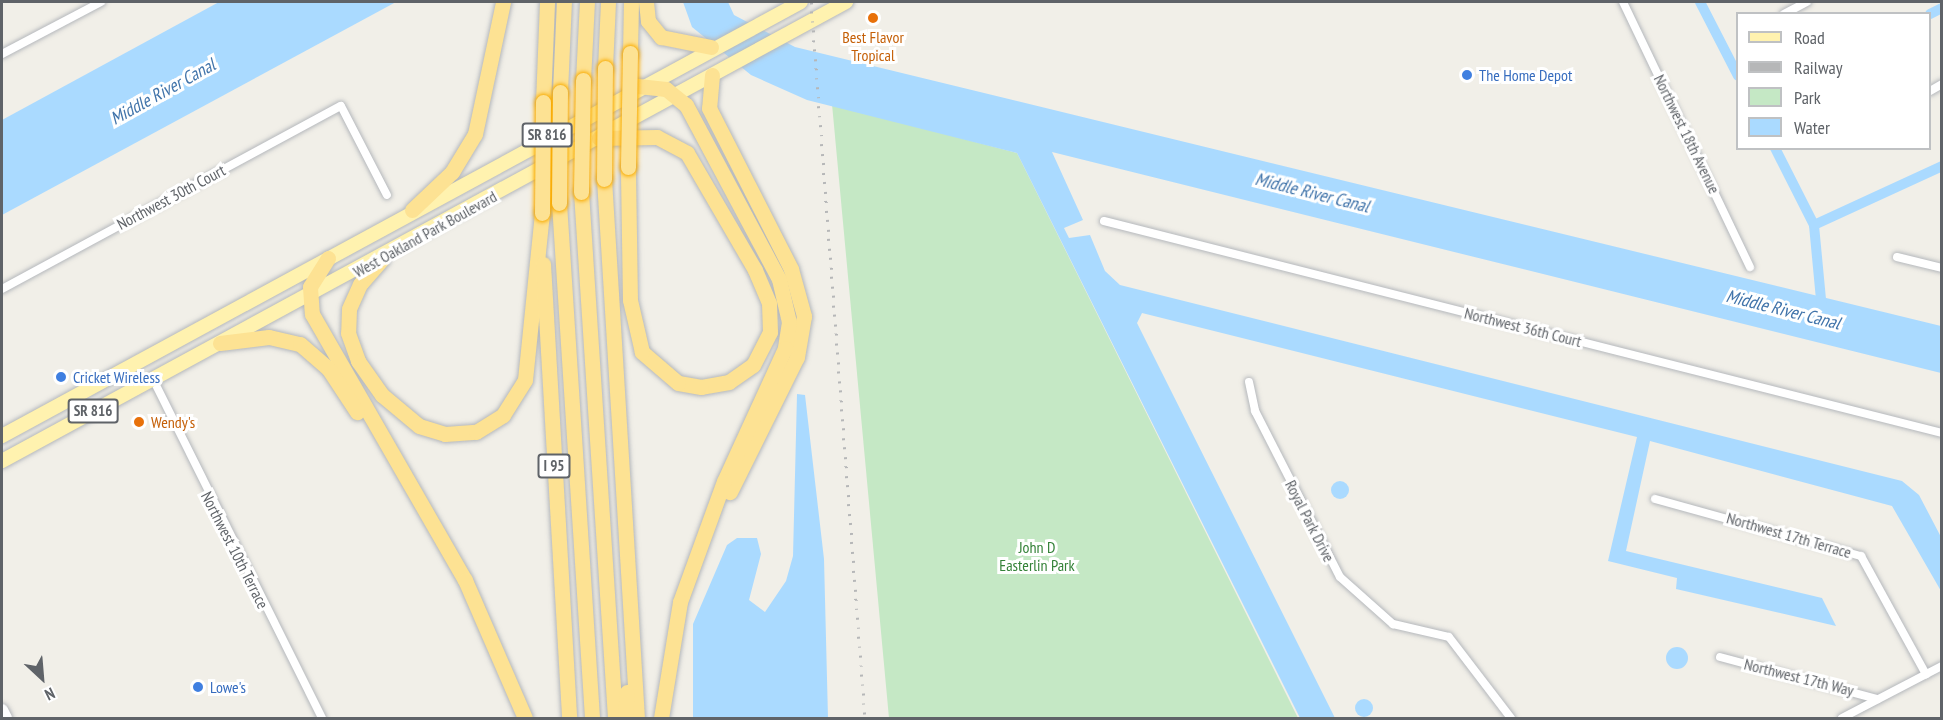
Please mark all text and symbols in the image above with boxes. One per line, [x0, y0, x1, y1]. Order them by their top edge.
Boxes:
marker: Best Flavor Tropical [866, 11, 880, 25]
legend [1736, 12, 1931, 150]
text: Road [1794, 26, 1825, 49]
place label: Best Flavor Tropical [842, 27, 904, 65]
water label: Middle River Canal [107, 54, 219, 130]
text: Railway [1794, 56, 1843, 79]
place label: The Home Depot [1479, 65, 1572, 85]
marker: The Home Depot [1460, 68, 1474, 82]
street label: Northwest 18th Avenue [1650, 71, 1724, 197]
text: Park [1794, 86, 1821, 109]
text: Water [1794, 116, 1830, 139]
road number: SR 816 [522, 123, 572, 147]
street label: Northwest 30th Court [114, 160, 228, 234]
water label: Middle River Canal [1253, 168, 1371, 218]
street label: West Oakland Park Boulevard [350, 186, 500, 282]
water label: Middle River Canal [1724, 285, 1842, 335]
street label: Northwest 36th Court [1462, 303, 1584, 351]
place label: Cricket Wireless [73, 367, 160, 387]
marker: Cricket Wireless [54, 370, 68, 384]
road number: SR 816 [68, 399, 118, 423]
place label: Wendy's [151, 412, 195, 432]
marker: Wendy's [132, 415, 146, 429]
road number: I 95 [538, 454, 570, 478]
street label: Royal Park Drive [1281, 477, 1339, 565]
street label: Northwest 10th Terrace [197, 488, 273, 612]
street label: Northwest 17th Terrace [1724, 508, 1854, 562]
park label: John D Easterlin Park [999, 537, 1075, 575]
north arrow [12, 648, 72, 708]
street label: Northwest 17th Way [1742, 654, 1856, 700]
place label: Lowe's [210, 677, 246, 697]
marker: Lowe's [191, 680, 205, 694]
text: N [42, 683, 58, 705]

